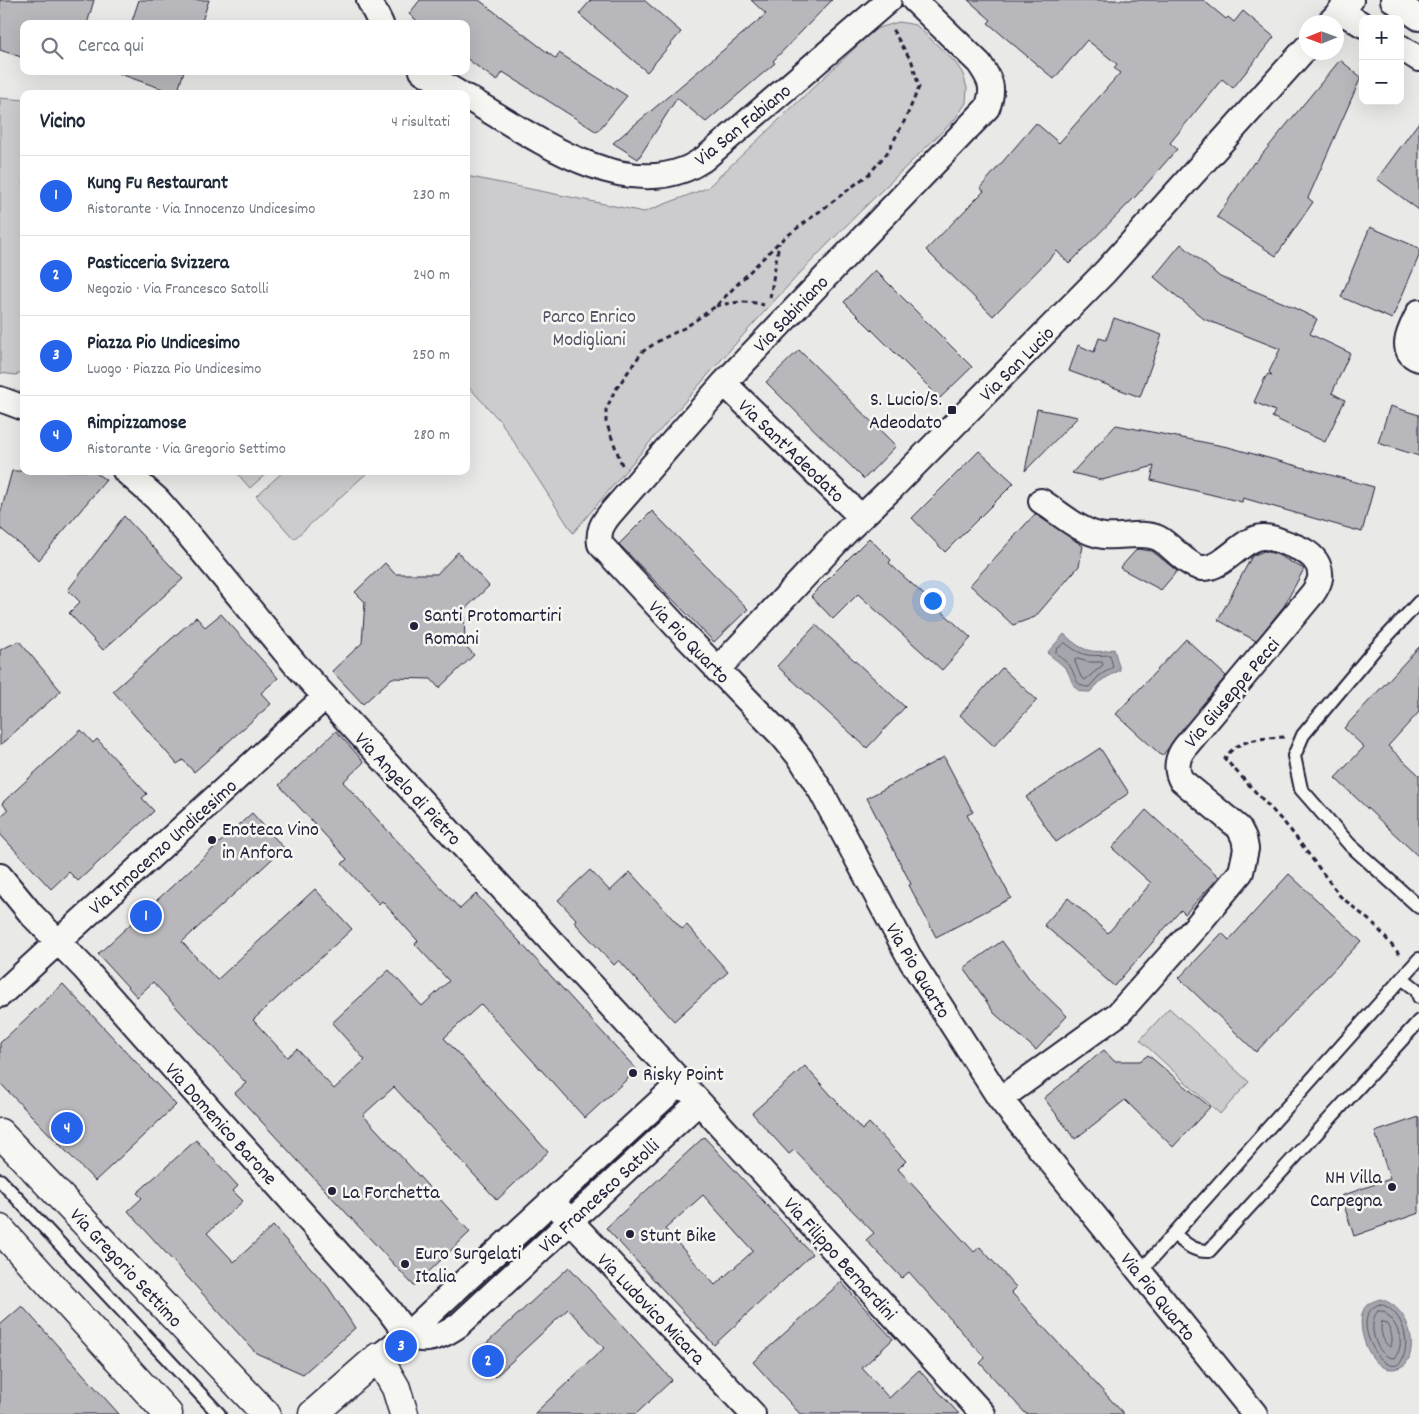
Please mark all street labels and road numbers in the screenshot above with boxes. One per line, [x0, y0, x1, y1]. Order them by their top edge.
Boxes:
street label: Via San Fabiano [689, 78, 798, 174]
street label: Via Sabiniano [748, 270, 836, 360]
street label: Via San Lucio [974, 321, 1062, 409]
street label: Via Sant'Adeodato [730, 394, 850, 511]
street label: Via Pio Quarto [641, 595, 735, 691]
street label: Via Giuseppe Pecci [1179, 632, 1288, 755]
street label: Via Angelo di Pietro [347, 727, 467, 853]
street label: Via Innocenzo Undicesimo [83, 774, 245, 923]
street label: Via Pio Quarto [877, 919, 956, 1025]
street label: Via Domenico Barone [157, 1057, 283, 1193]
street label: Via Francesco Satolli [533, 1133, 667, 1261]
street label: Via Filippo Bernardini [776, 1192, 902, 1328]
street label: Via Gregorio Settimo [62, 1203, 188, 1335]
street label: Via Ludovico Micara [589, 1248, 711, 1373]
street label: Via Pio Quarto [1112, 1248, 1201, 1348]

